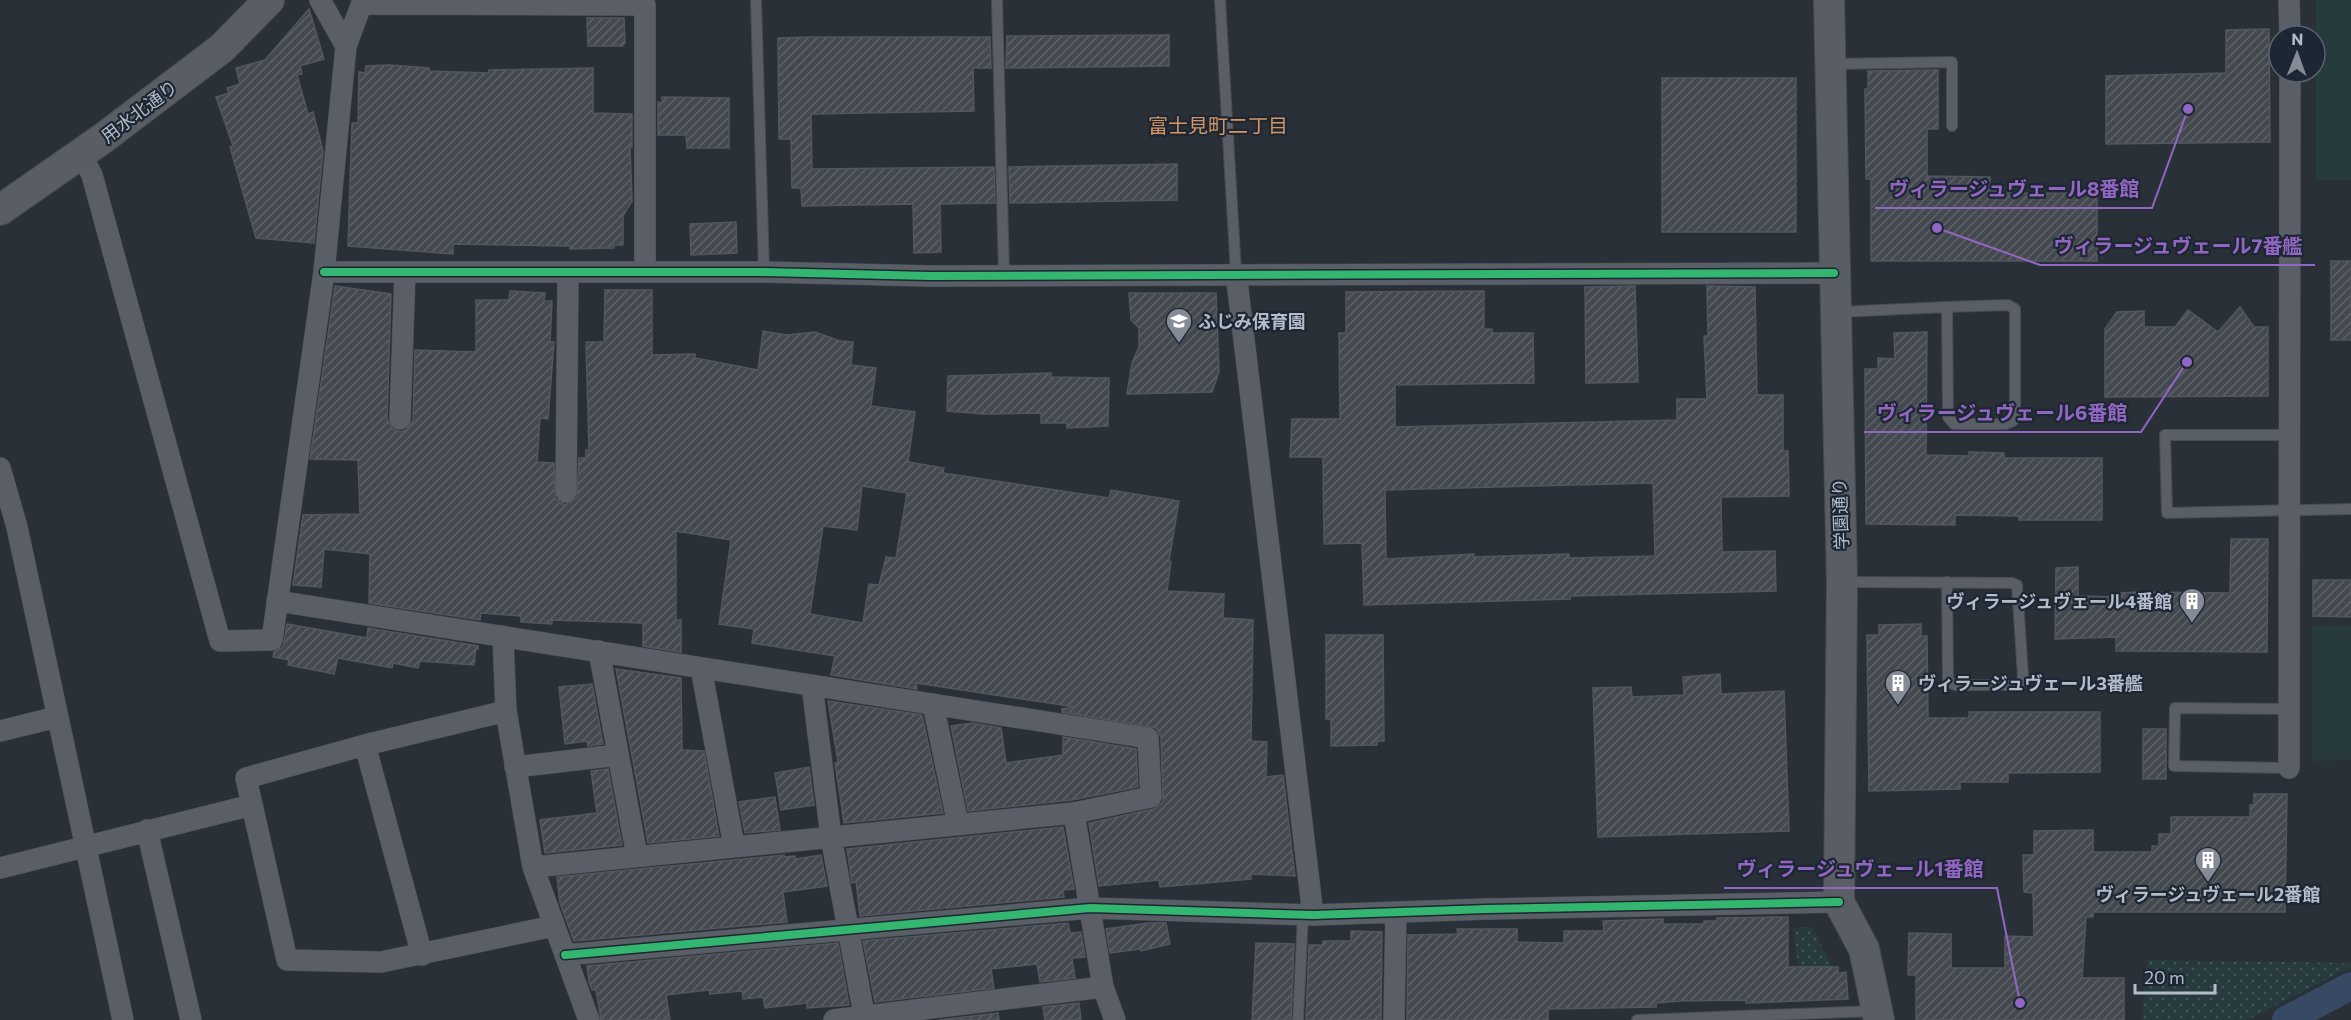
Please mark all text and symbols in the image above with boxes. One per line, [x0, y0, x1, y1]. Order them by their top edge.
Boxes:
north arrow [2267, 24, 2327, 84]
text: N [2291, 29, 2303, 48]
street label: 用水北通り [96, 75, 182, 147]
district label: 富士見町二丁目 [1148, 113, 1288, 137]
callout: ヴィラージュヴェール8番館 [1875, 170, 2152, 208]
text: ヴィラージュヴェール8番館 [1889, 176, 2139, 200]
callout: ヴィラージュヴェール7番艦 [2040, 227, 2315, 265]
text: ヴィラージュヴェール7番艦 [2053, 233, 2303, 257]
school or university icon: ふじみ保育園 [1164, 306, 1194, 344]
place label: ふじみ保育園 [1198, 310, 1306, 332]
callout: ヴィラージュヴェール6番館 [1864, 394, 2141, 432]
text: ヴィラージュヴェール6番館 [1877, 400, 2127, 424]
street label: 学園通り [1828, 478, 1852, 550]
building icon: ヴィラージュヴェール4番館 [2177, 586, 2207, 624]
place label: ヴィラージュヴェール4番館 [1947, 590, 2172, 612]
building icon: ヴィラージュヴェール3番艦 [1883, 668, 1913, 706]
place label: ヴィラージュヴェール3番艦 [1918, 672, 2143, 694]
building icon: ヴィラージュヴェール2番館 [2193, 845, 2223, 883]
callout: ヴィラージュヴェール1番館 [1724, 850, 1997, 888]
text: ヴィラージュヴェール1番館 [1736, 856, 1984, 880]
place label: ヴィラージュヴェール2番館 [2096, 883, 2320, 905]
scale bar [2135, 957, 2214, 995]
text: 20 m [2144, 966, 2185, 988]

